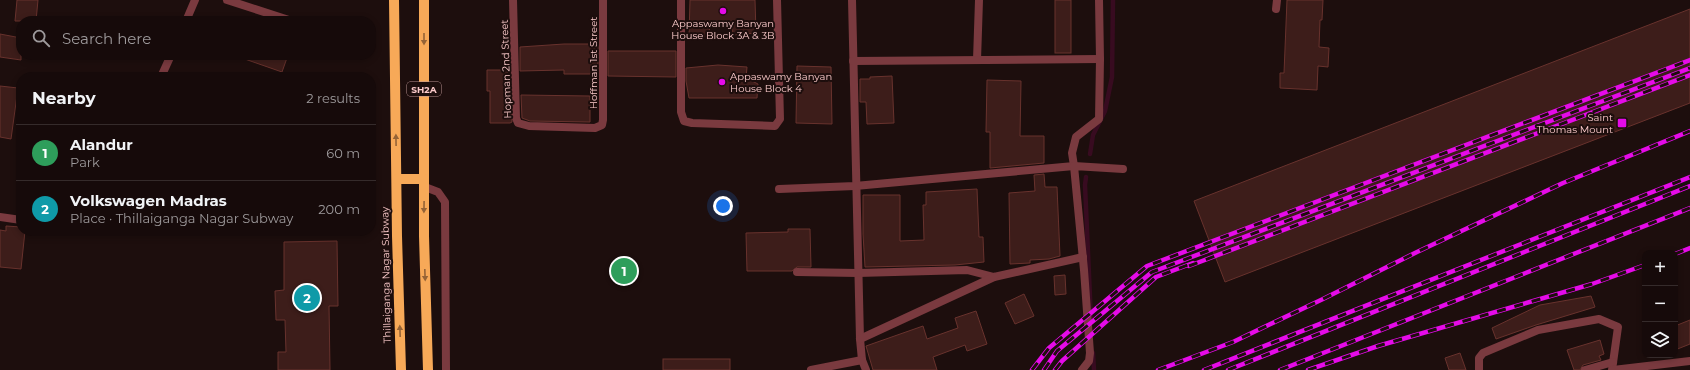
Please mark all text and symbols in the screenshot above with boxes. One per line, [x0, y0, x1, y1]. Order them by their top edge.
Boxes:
marker: Appaswamy Banyan House Block 3A & 3B [718, 6, 728, 16]
search box [16, 16, 376, 60]
street label: Hoffman 1st Street [587, 17, 600, 109]
place label: Appaswamy Banyan House Block 3A & 3B [671, 17, 775, 42]
street label: Hopman 2nd Street [498, 19, 514, 119]
icon: search [30, 27, 52, 49]
text: Search here [62, 29, 151, 48]
one-way arrow [421, 33, 427, 46]
place label: Appaswamy Banyan House Block 4 [730, 70, 832, 95]
marker: Appaswamy Banyan House Block 4 [717, 77, 727, 87]
road number: SH2A [407, 82, 441, 96]
text: Nearby [32, 88, 96, 108]
text: 2 results [306, 90, 360, 106]
place label: Saint Thomas Mount [1537, 111, 1613, 136]
marker: Saint Thomas Mount [1616, 117, 1628, 129]
one-way arrow [393, 133, 399, 146]
text: Alandur [70, 135, 133, 154]
text: 1 [42, 145, 48, 161]
text: 60 m [326, 145, 360, 161]
text: Park [70, 154, 100, 170]
text: Volkswagen Madras [70, 191, 227, 210]
your location [713, 196, 733, 216]
text: 2 [41, 201, 49, 217]
text: 200 m [318, 201, 360, 217]
one-way arrow [421, 201, 427, 214]
street label: Thillaiganga Nagar Subway [378, 206, 394, 343]
text: Place · Thillaiganga Nagar Subway [70, 210, 293, 226]
map controls [1642, 250, 1678, 358]
button: + [1642, 250, 1678, 286]
pin: 1 [611, 256, 637, 286]
one-way arrow [422, 269, 428, 282]
pin: 2 [294, 283, 320, 313]
button: − [1642, 286, 1678, 322]
button: layers [1642, 322, 1678, 358]
one-way arrow [396, 325, 403, 337]

